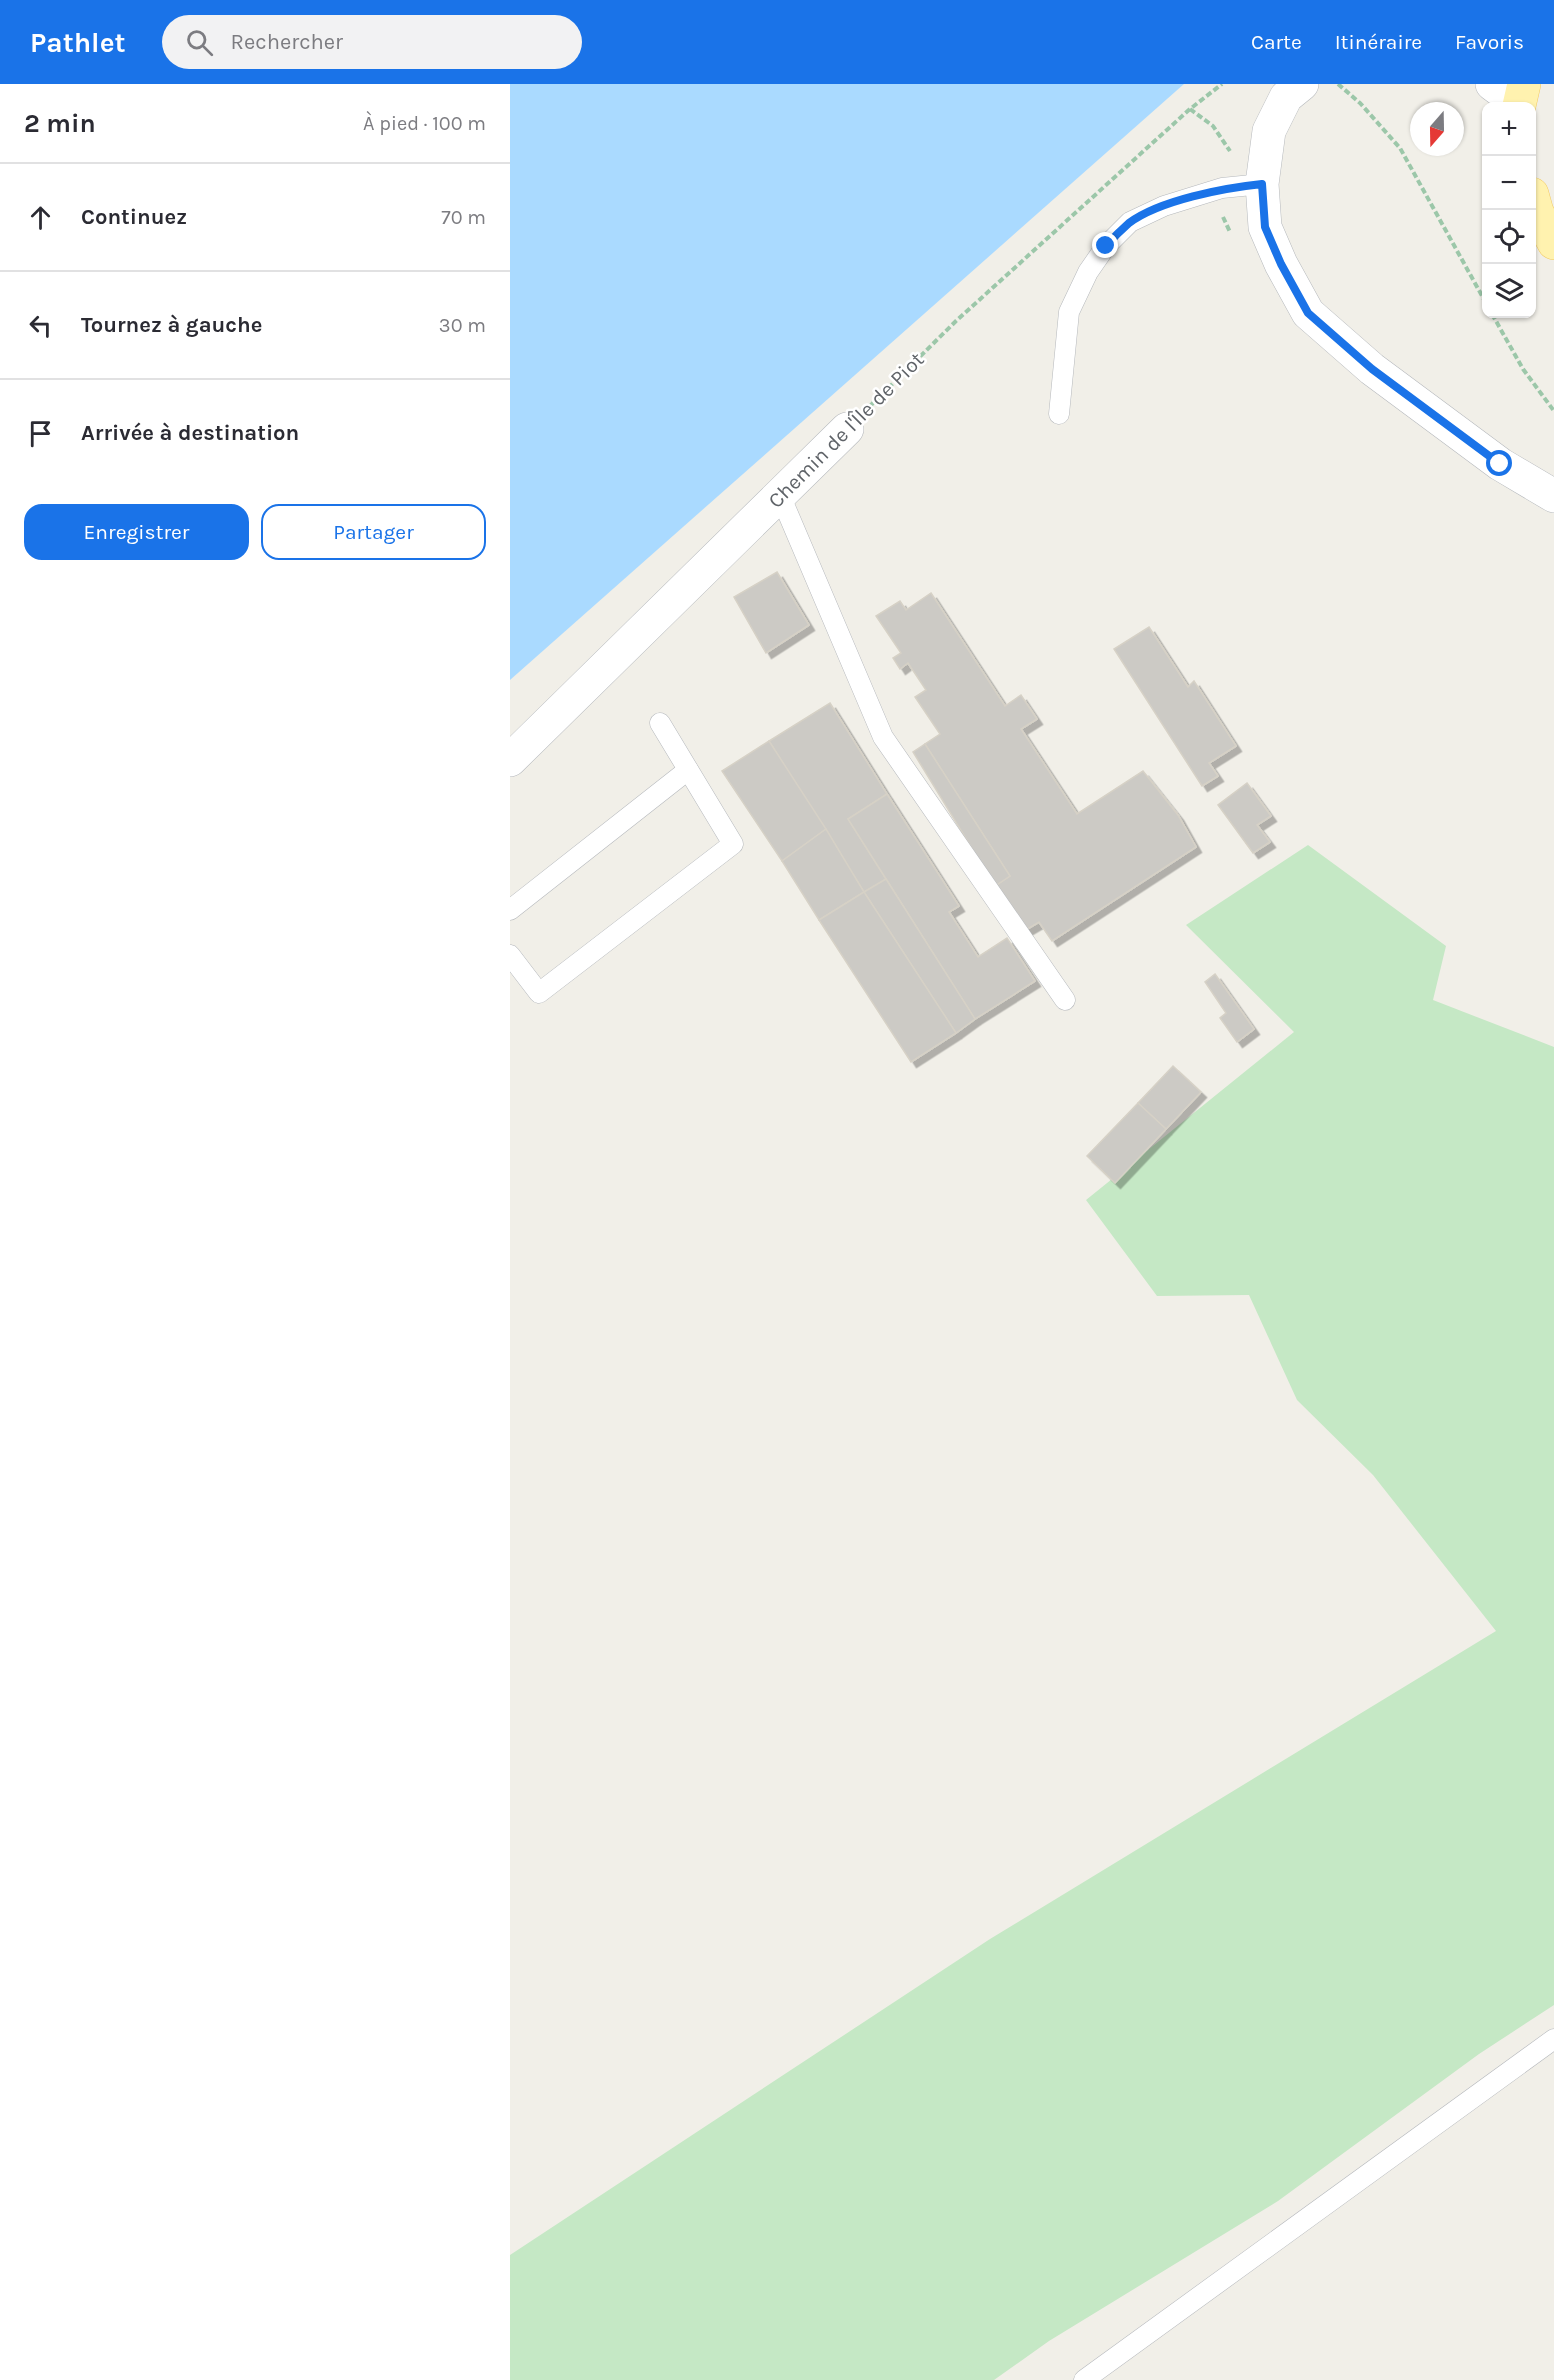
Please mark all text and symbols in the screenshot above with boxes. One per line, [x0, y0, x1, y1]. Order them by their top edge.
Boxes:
search box [162, 15, 582, 69]
text: Pathlet [30, 26, 126, 59]
icon: search [183, 26, 216, 59]
text: Rechercher [231, 29, 343, 55]
text: Carte [1251, 30, 1302, 54]
text: Itinéraire [1335, 30, 1422, 54]
text: Favoris [1455, 30, 1524, 54]
north arrow [1410, 102, 1464, 156]
map controls [1482, 102, 1536, 318]
button: + [1482, 102, 1536, 156]
text: 2 min [24, 108, 96, 139]
text: À pied · 100 m [363, 112, 486, 135]
button: − [1482, 156, 1536, 210]
icon: ahead [24, 201, 57, 234]
text: Continuez [81, 204, 187, 230]
text: 70 m [441, 206, 486, 229]
button: locate [1482, 210, 1536, 264]
route end [1092, 232, 1118, 258]
button: layers [1482, 264, 1536, 318]
icon: left [24, 309, 57, 342]
text: Tournez à gauche [81, 312, 262, 338]
text: 30 m [439, 314, 486, 337]
street label: Chemin de l'Île de Piot [763, 347, 929, 513]
icon: arrive [24, 417, 57, 450]
text: Arrivée à destination [81, 420, 299, 446]
route start [1486, 450, 1512, 476]
button: Enregistrer [24, 504, 249, 560]
button: Partager [261, 504, 486, 560]

